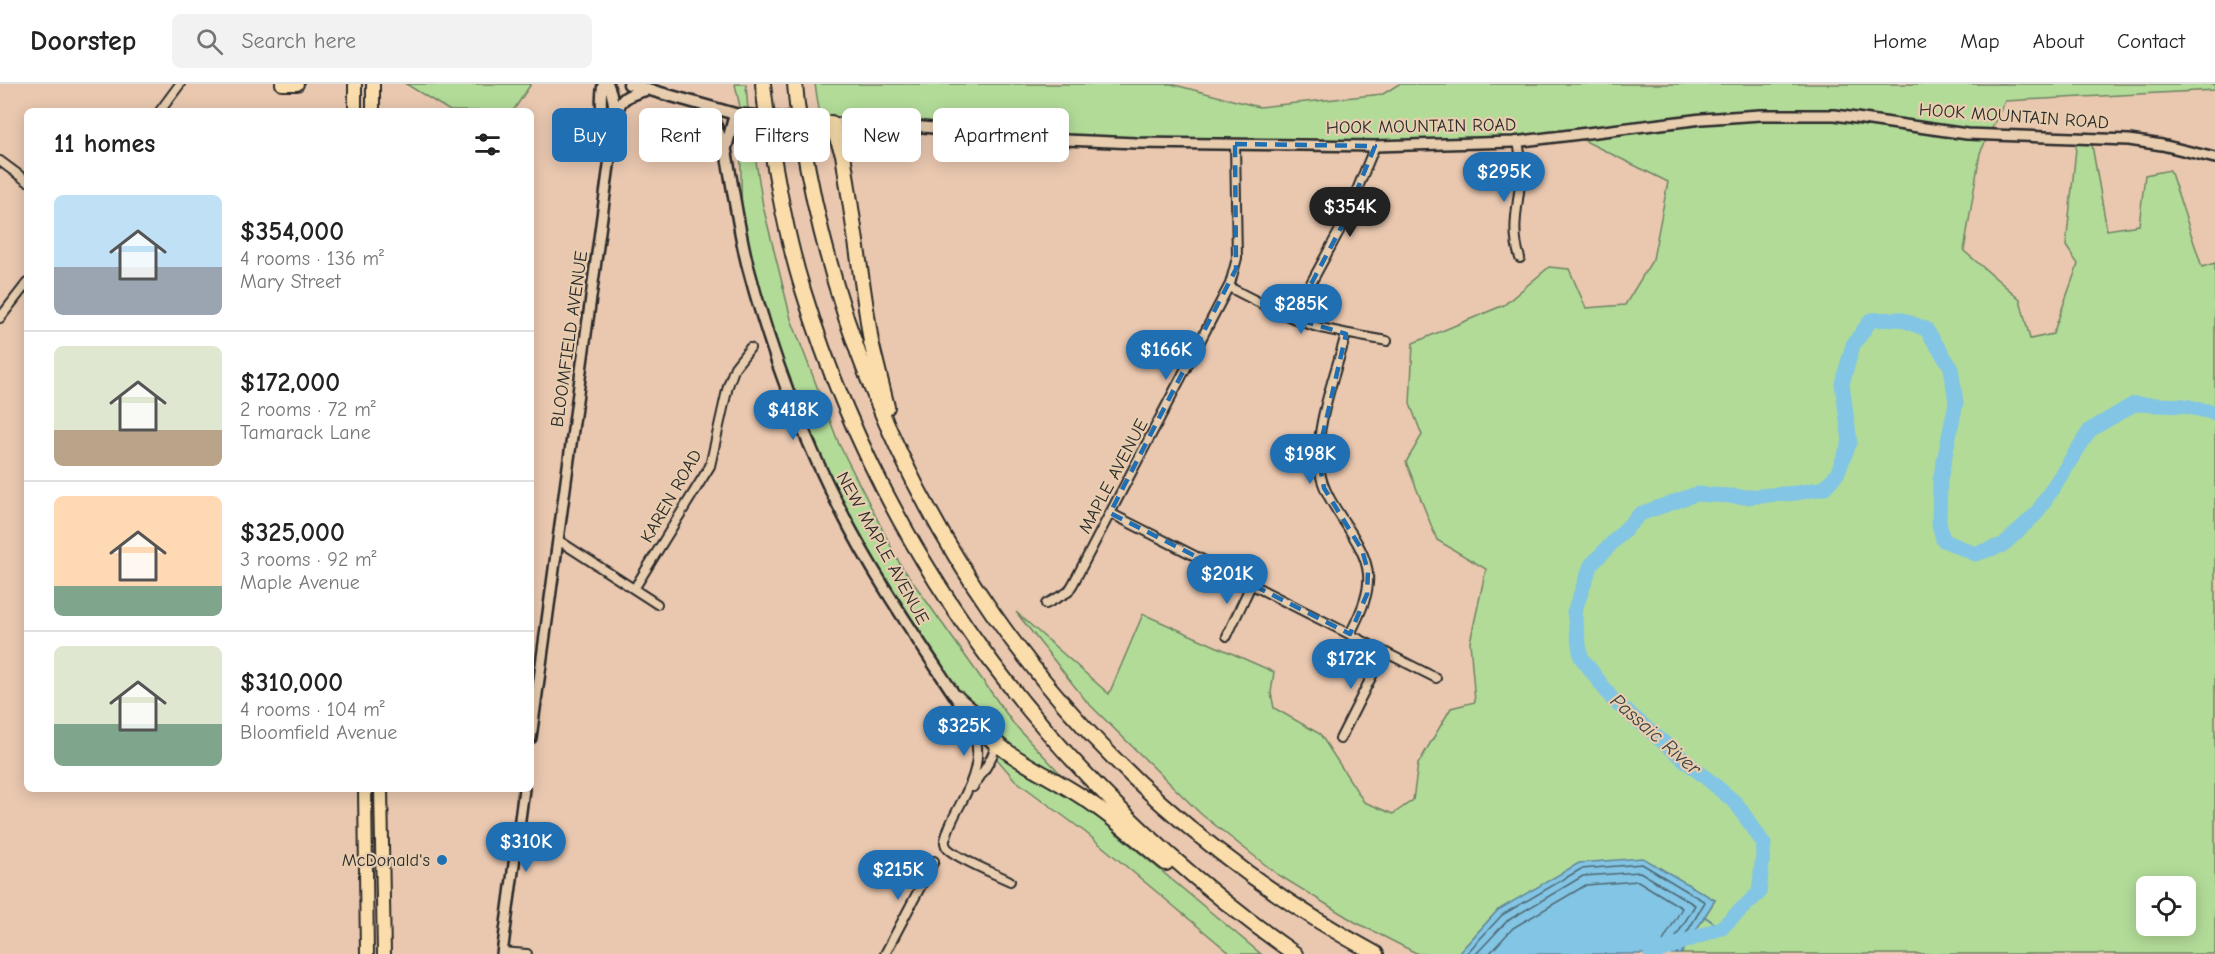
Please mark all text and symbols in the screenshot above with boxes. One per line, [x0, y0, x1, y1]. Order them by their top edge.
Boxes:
search box [172, 14, 592, 68]
text: Doorstep [30, 25, 136, 57]
icon: search [193, 25, 226, 58]
text: Search here [241, 28, 356, 54]
text: Home [1873, 29, 1927, 53]
text: Map [1960, 29, 2000, 53]
text: About [2033, 29, 2084, 53]
text: Contact [2117, 29, 2185, 53]
street label: HOOK MOUNTAIN ROAD [1918, 99, 2110, 134]
chip: Buy [552, 108, 627, 162]
chip: Rent [639, 108, 722, 162]
chip: Filters [734, 108, 830, 162]
chip: New [842, 108, 921, 162]
chip: Apartment [933, 108, 1069, 162]
street label: HOOK MOUNTAIN ROAD [1326, 114, 1516, 139]
icon: filters [471, 128, 504, 161]
text: 11 homes [54, 129, 155, 159]
pin: $295K [1462, 152, 1546, 203]
text: $295K [1477, 160, 1531, 183]
pin: $354K [1308, 187, 1392, 238]
text: $354K [1323, 195, 1377, 218]
text: $354,000 [240, 217, 344, 247]
icon: home [102, 219, 174, 291]
text: 4 rooms · 136 m² [240, 247, 384, 270]
street label: BLOOMFIELD AVENUE [547, 249, 592, 429]
text: Mary Street [240, 270, 341, 293]
pin: $285K [1259, 284, 1343, 335]
text: $285K [1274, 292, 1328, 315]
pin: $166K [1124, 330, 1208, 381]
text: $166K [1140, 338, 1192, 361]
text: $172,000 [240, 368, 340, 398]
icon: home [102, 370, 174, 442]
pin: $418K [751, 390, 835, 441]
text: 2 rooms · 72 m² [240, 398, 376, 421]
text: $418K [768, 398, 818, 421]
street label: MAPLE AVENUE [1074, 415, 1153, 537]
text: Tamarack Lane [240, 421, 371, 444]
pin: $198K [1268, 434, 1352, 485]
text: $198K [1284, 442, 1336, 465]
street label: KAREN ROAD [636, 446, 707, 547]
street label: NEW MAPLE AVENUE [832, 468, 933, 628]
text: $325,000 [240, 518, 345, 548]
icon: home [102, 520, 174, 592]
text: 3 rooms · 92 m² [240, 548, 377, 571]
pin: $201K [1185, 554, 1269, 605]
text: $201K [1201, 562, 1253, 585]
text: Maple Avenue [240, 571, 360, 594]
pin: $172K [1309, 639, 1393, 690]
text: $172K [1326, 647, 1376, 670]
text: $310,000 [240, 668, 343, 698]
icon: home [102, 670, 174, 742]
water label: Passaic River [1606, 689, 1706, 780]
text: 4 rooms · 104 m² [240, 698, 385, 721]
pin: $325K [922, 706, 1006, 757]
text: $325K [937, 714, 991, 737]
text: Bloomfield Avenue [240, 721, 397, 744]
pin: $310K [484, 822, 568, 873]
text: $310K [500, 830, 552, 853]
place label: McDonald's [342, 850, 430, 871]
pin: $215K [856, 850, 940, 901]
marker: McDonald's [435, 853, 449, 867]
text: $215K [872, 858, 924, 881]
map controls [2136, 876, 2196, 936]
button: locate [2136, 876, 2196, 936]

